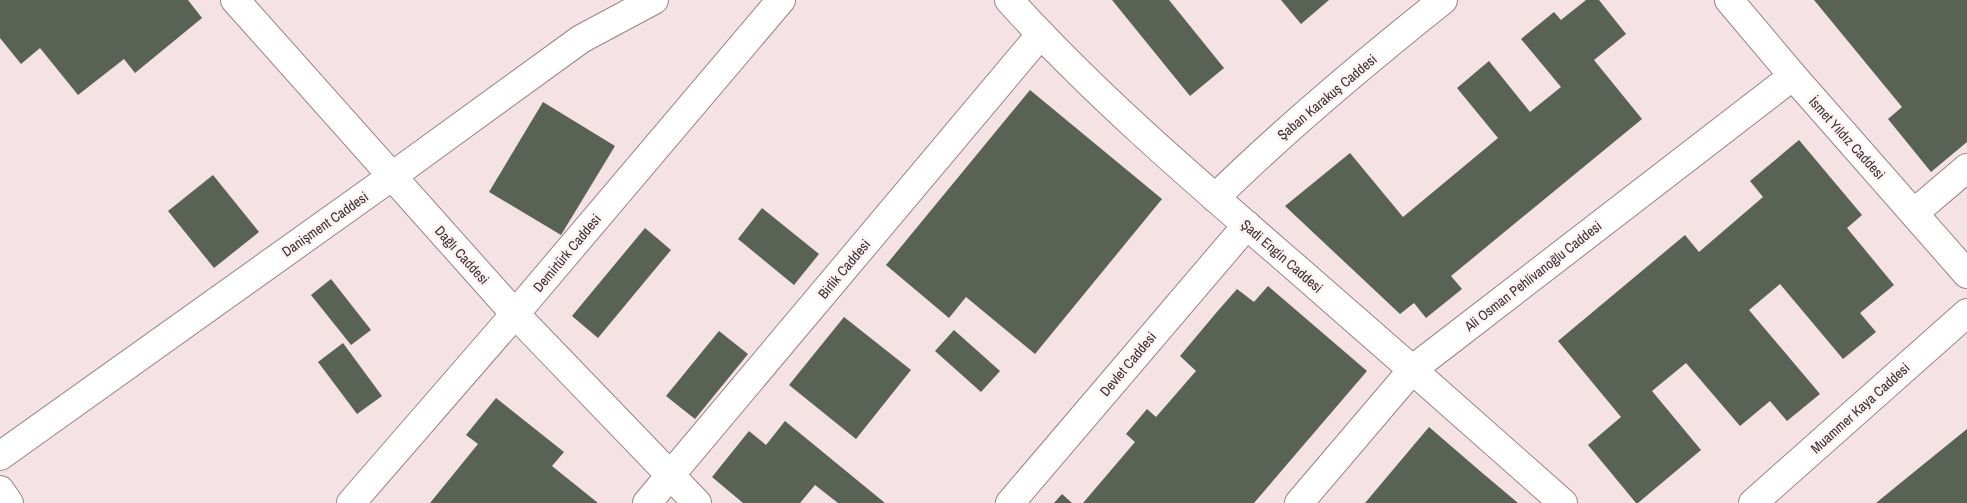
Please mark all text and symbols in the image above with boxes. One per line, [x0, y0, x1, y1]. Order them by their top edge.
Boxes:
street label: Şaban Karakuş Caddesi [1274, 50, 1380, 144]
street label: İsmet Yıldız Caddesi [1805, 93, 1889, 183]
street label: Danişment Caddesi [278, 188, 372, 260]
street label: Demirtürk Caddesi [529, 210, 605, 296]
street label: Şadi Engin Caddesi [1237, 215, 1327, 297]
street label: Ali Osman Pehlivanoğlu Caddesi [1460, 217, 1605, 336]
street label: Dağlı Caddesi [431, 222, 493, 288]
street label: Birlik Caddesi [814, 236, 874, 302]
street label: Devlet Caddesi [1096, 328, 1160, 400]
street label: Muammer Kaya Caddesi [1807, 359, 1913, 457]

